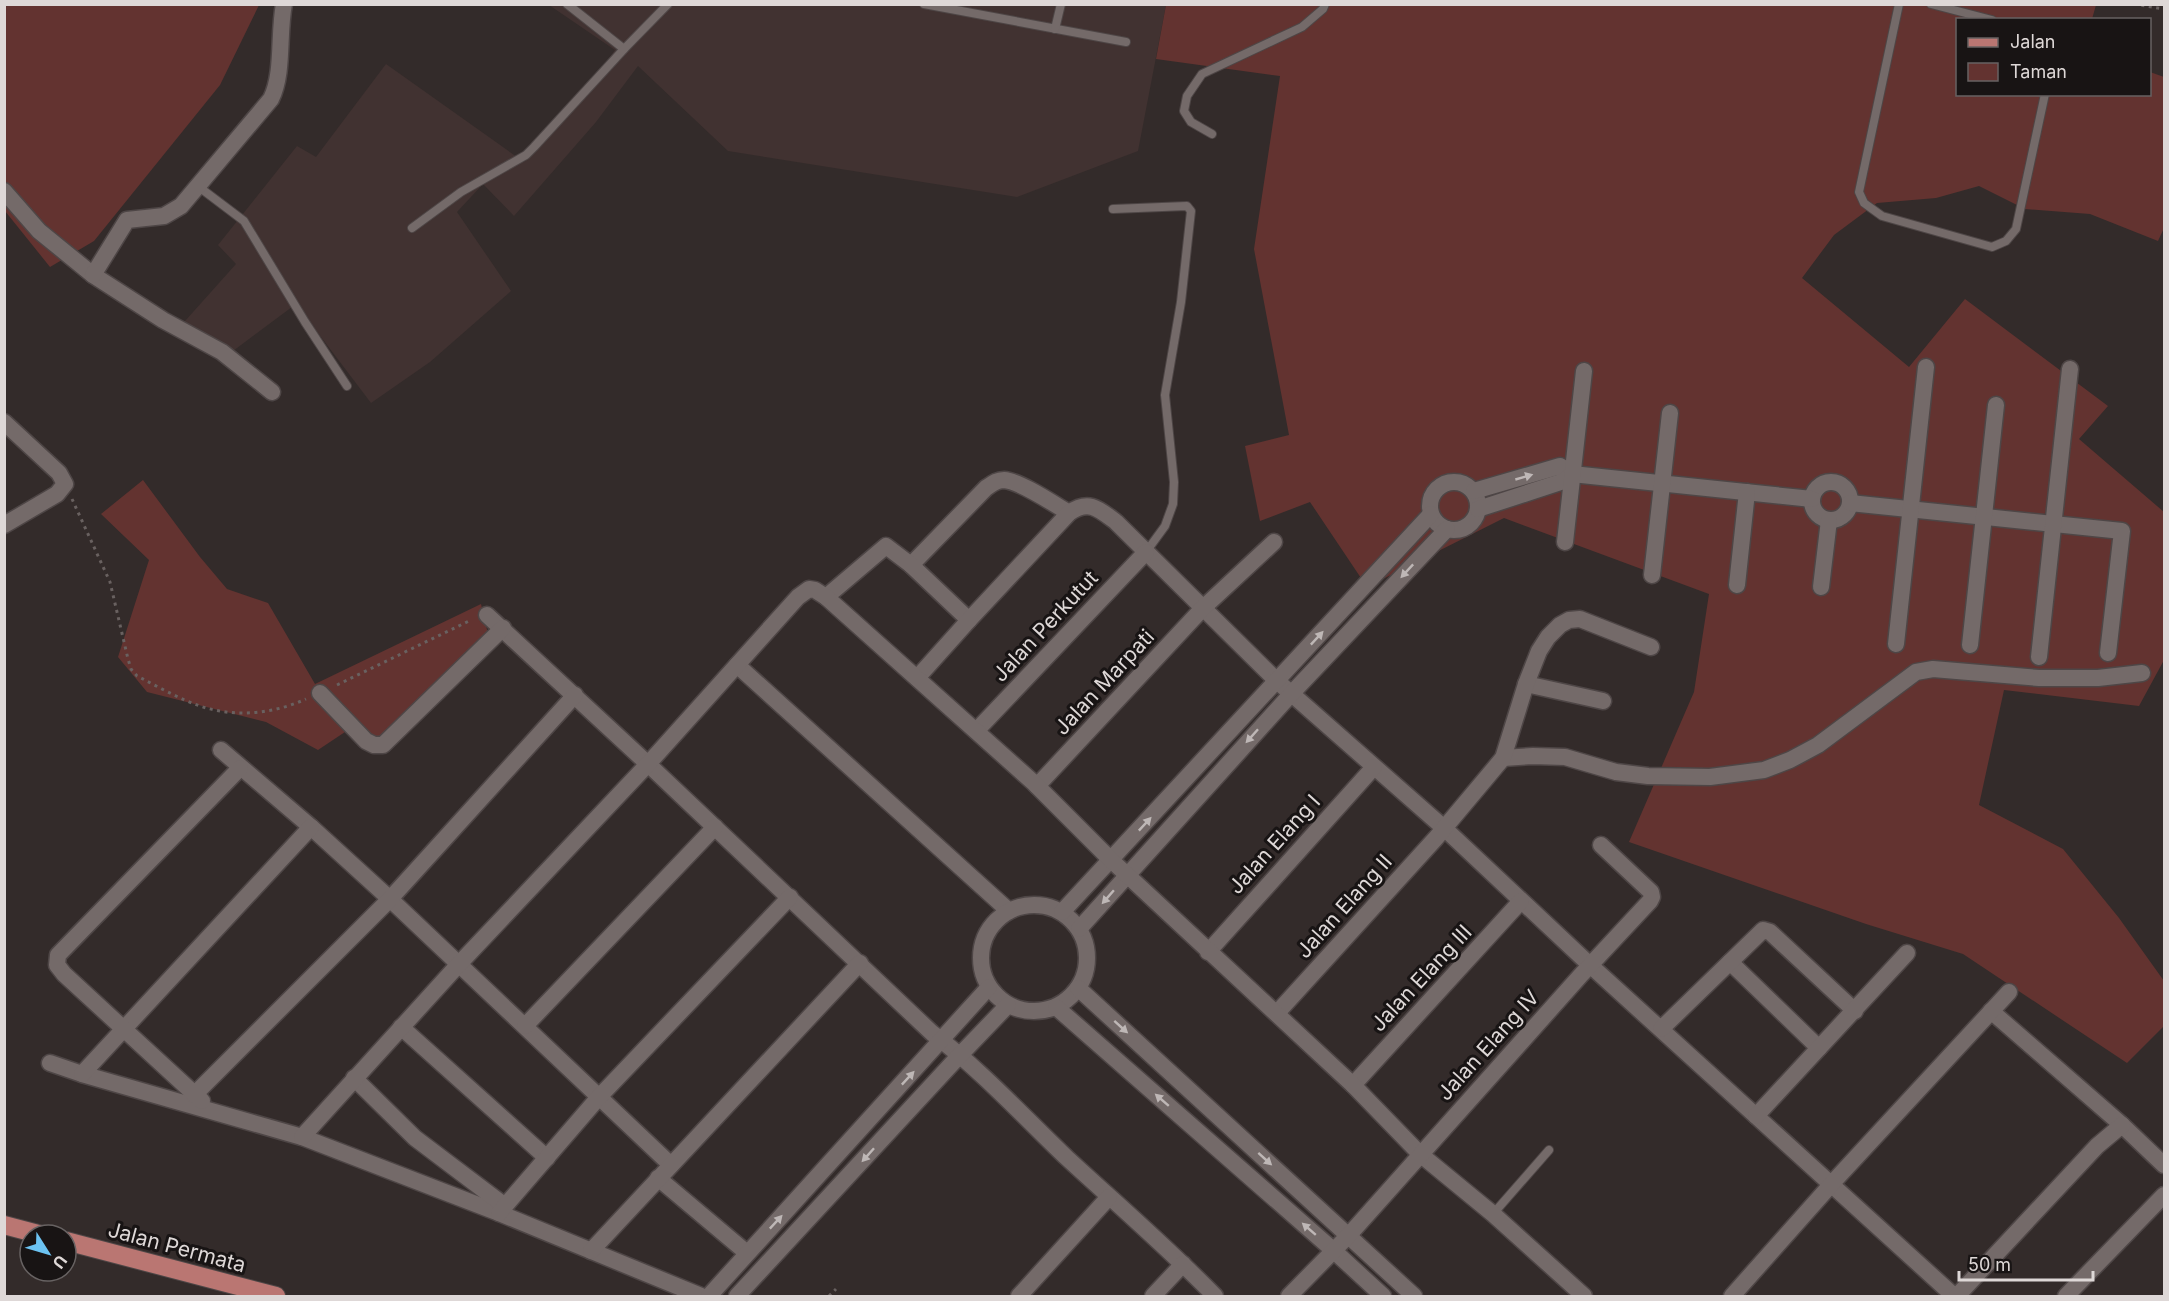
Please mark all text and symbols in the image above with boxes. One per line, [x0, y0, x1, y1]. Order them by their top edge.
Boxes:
legend [1956, 18, 2151, 96]
text: Jalan [2010, 31, 2055, 52]
text: Taman [2010, 61, 2067, 82]
one-way arrow [1515, 471, 1533, 481]
one-way arrow [1400, 564, 1414, 579]
street label: Jalan Perkutut [987, 565, 1103, 687]
street label: Jalan Marpati [1049, 624, 1159, 740]
one-way arrow [1310, 631, 1323, 646]
one-way arrow [1245, 729, 1259, 744]
street label: Jalan Elang I [1223, 789, 1325, 899]
one-way arrow [1138, 816, 1152, 831]
street label: Jalan Elang II [1291, 849, 1397, 963]
one-way arrow [1102, 889, 1115, 904]
street label: Jalan Elang III [1365, 920, 1477, 1036]
street label: Jalan Elang IV [1432, 985, 1544, 1105]
one-way arrow [1114, 1020, 1129, 1034]
one-way arrow [901, 1071, 915, 1086]
one-way arrow [1155, 1094, 1170, 1107]
one-way arrow [862, 1147, 875, 1162]
one-way arrow [1258, 1152, 1273, 1166]
one-way arrow [769, 1214, 783, 1229]
street label: Jalan Permata [105, 1217, 249, 1277]
north arrow [18, 1223, 78, 1283]
one-way arrow [1302, 1223, 1317, 1236]
scale bar [1959, 1244, 2092, 1282]
text: U [48, 1251, 71, 1273]
text: 50 m [1968, 1254, 2011, 1275]

